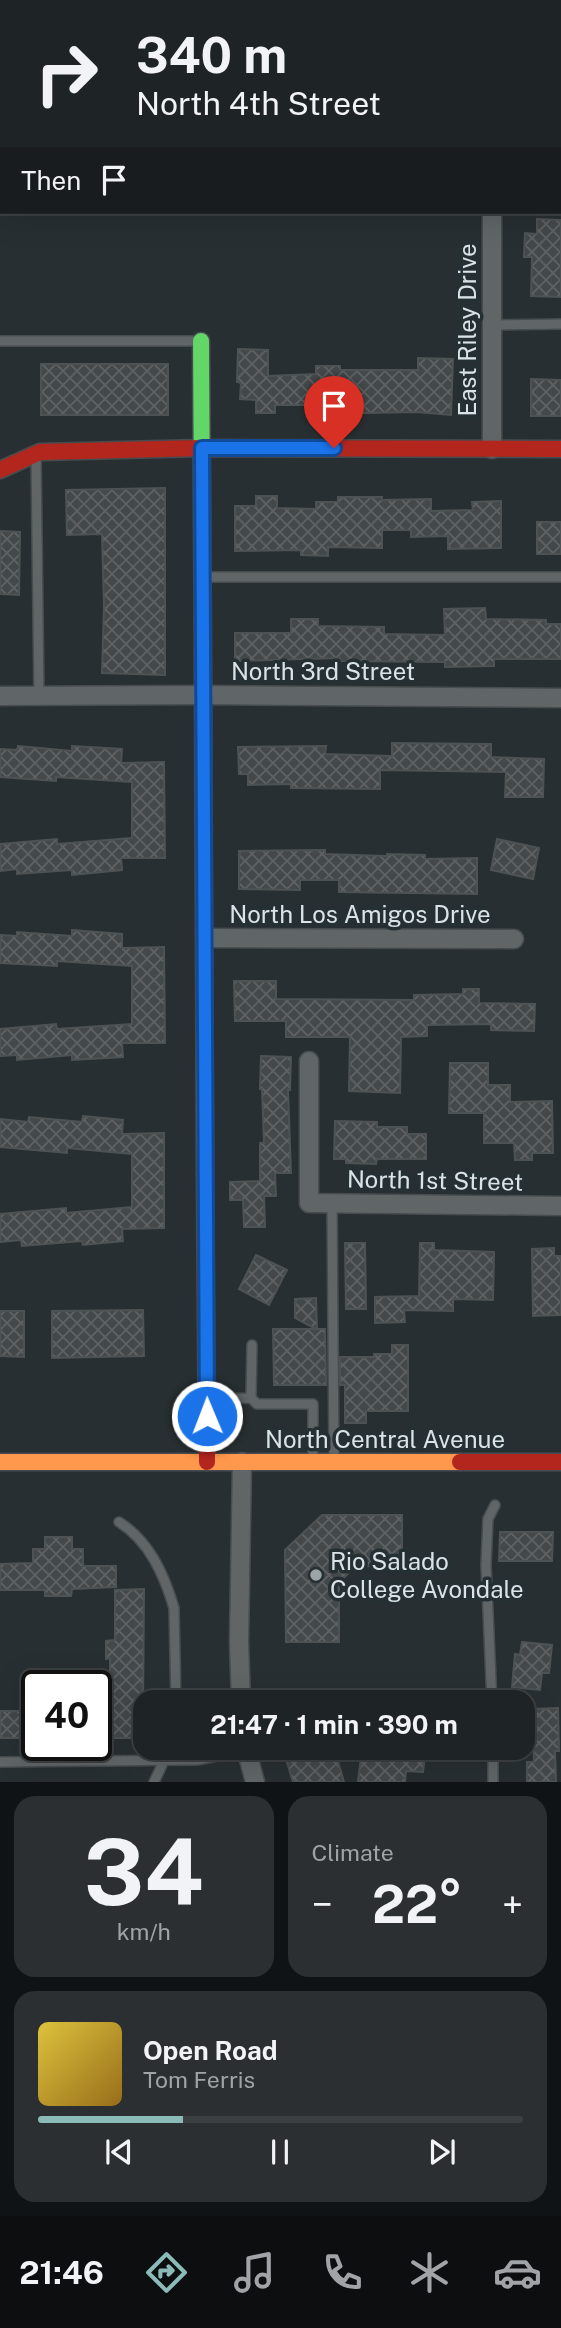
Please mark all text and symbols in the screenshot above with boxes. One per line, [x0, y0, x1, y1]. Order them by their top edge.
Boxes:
text: 340 m [136, 26, 287, 84]
icon: right [21, 28, 112, 119]
text: North 4th Street [136, 85, 381, 122]
icon: arrive [95, 161, 133, 199]
text: Then [21, 165, 81, 196]
street label: East Riley Drive [453, 243, 481, 417]
pin [304, 376, 364, 448]
icon: arrive [315, 387, 353, 425]
street label: North 3rd Street [231, 657, 415, 685]
street label: North Los Amigos Drive [229, 900, 491, 928]
street label: North 1st Street [347, 1164, 523, 1196]
position arrow [170, 1379, 244, 1453]
street label: North Central Avenue [265, 1425, 505, 1453]
place label: Rio Salado College Avondale [330, 1547, 524, 1603]
marker: Rio Salado College Avondale [308, 1567, 324, 1583]
speed limit sign: 40 [21, 1670, 112, 1761]
text: 21:47 · 1 min · 390 m [210, 1709, 458, 1740]
text: 34 [84, 1819, 204, 1925]
text: Climate [312, 1839, 394, 1866]
text: 22° [372, 1874, 463, 1935]
text: − [312, 1882, 333, 1927]
text: + [502, 1882, 523, 1927]
text: km/h [117, 1918, 171, 1945]
text: Open Road [143, 2035, 278, 2066]
text: Tom Ferris [143, 2066, 255, 2093]
icon: previous [100, 2133, 138, 2171]
icon: pause [261, 2133, 299, 2171]
icon: next [423, 2133, 461, 2171]
icon: directions [142, 2248, 191, 2297]
icon: music [230, 2248, 279, 2297]
icon: phone [318, 2248, 367, 2297]
icon: climate [405, 2248, 454, 2297]
icon: car [493, 2248, 542, 2297]
text: 21:46 [19, 2254, 104, 2291]

